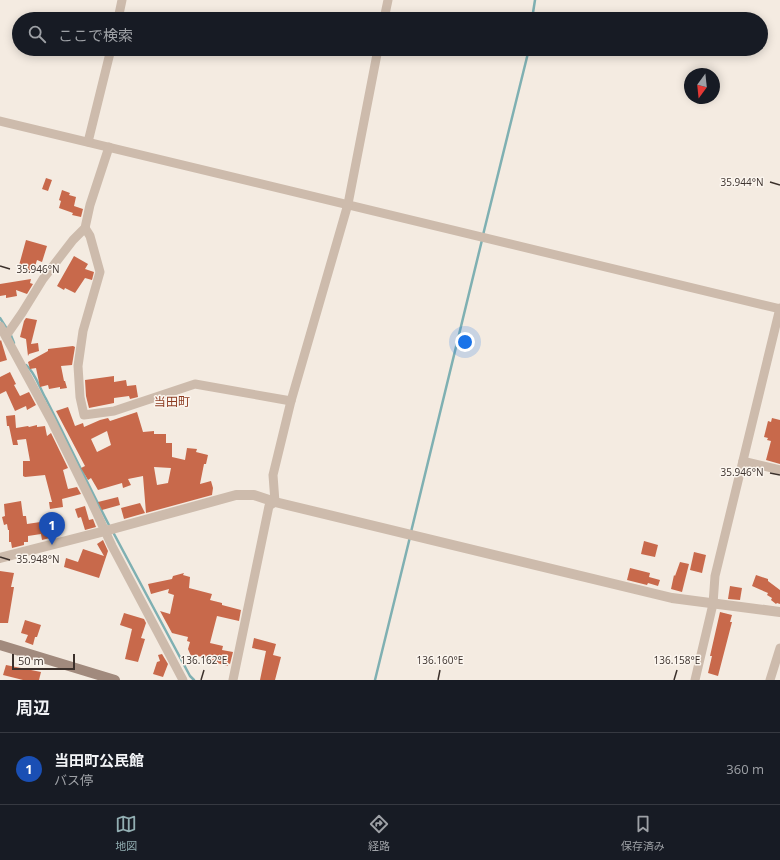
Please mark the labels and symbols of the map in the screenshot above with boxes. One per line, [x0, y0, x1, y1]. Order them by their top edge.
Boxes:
north arrow [684, 68, 720, 104]
text: 35.944°N [720, 175, 764, 189]
text: 35.946°N [16, 262, 60, 276]
your location [455, 332, 475, 352]
district label: 当田町 [154, 393, 190, 410]
text: 35.946°N [720, 465, 764, 479]
pin: 1 [39, 512, 65, 545]
text: 35.948°N [16, 552, 60, 566]
scale bar [12, 652, 75, 671]
text: 136.162°E [181, 653, 227, 667]
text: 136.160°E [417, 653, 463, 667]
text: 136.158°E [654, 653, 700, 667]

